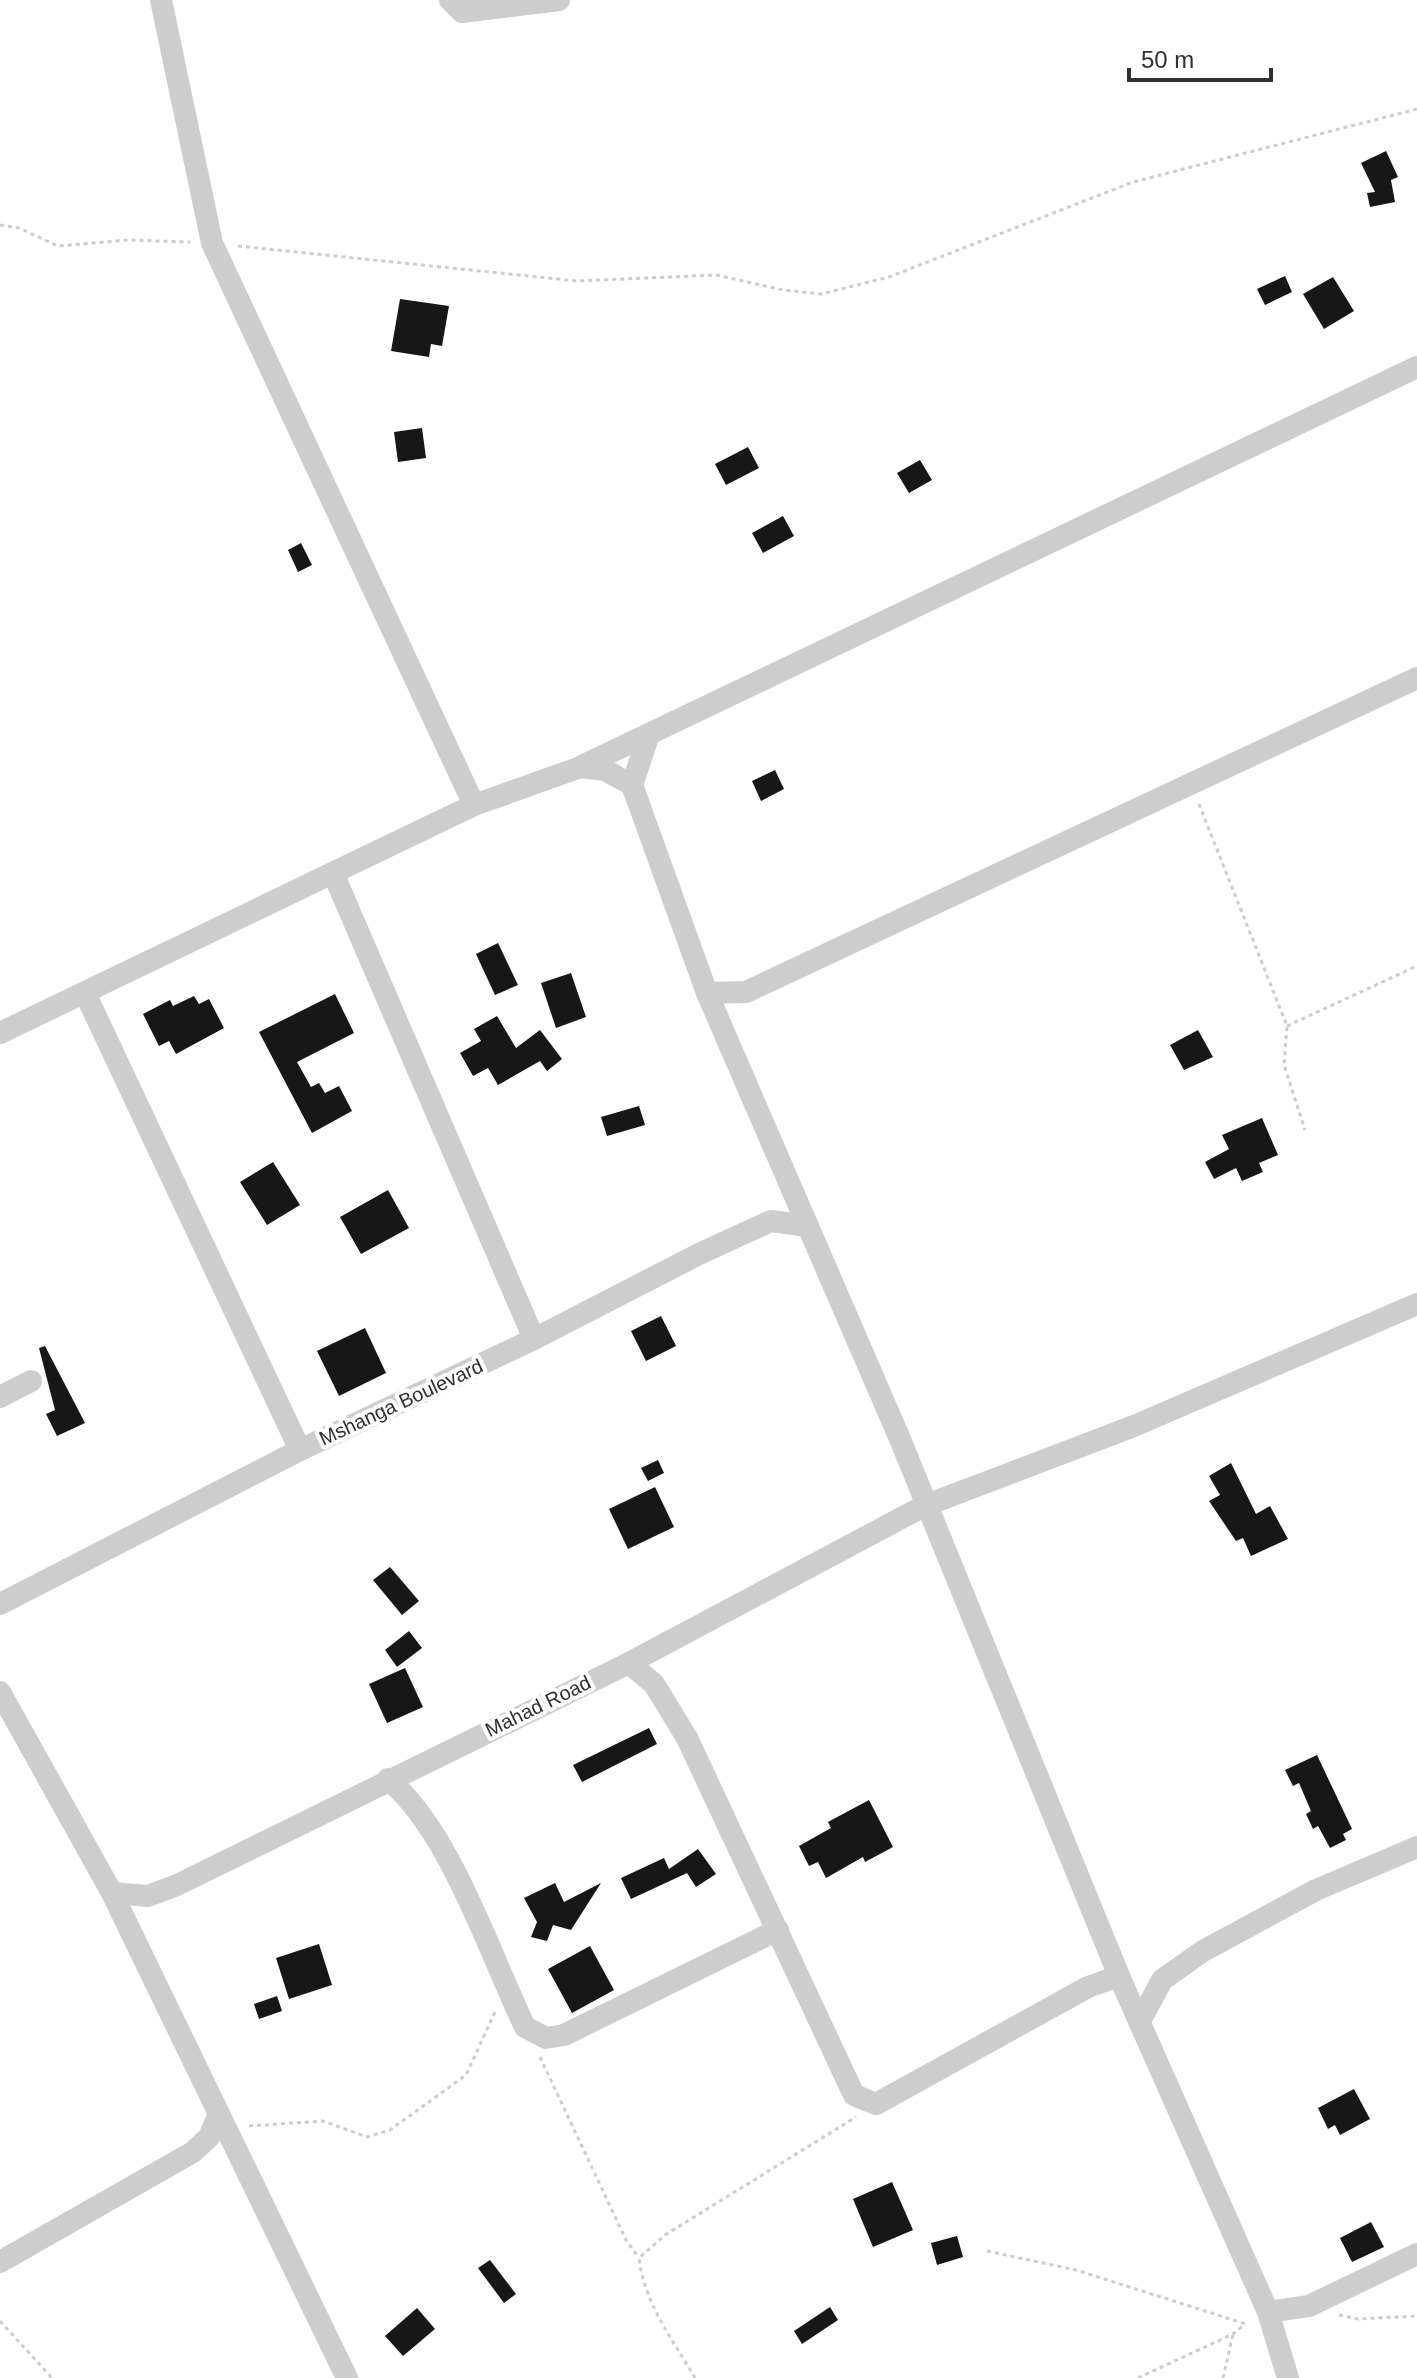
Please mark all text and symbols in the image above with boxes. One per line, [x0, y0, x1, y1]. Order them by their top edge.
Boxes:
scale bar [1129, 32, 1271, 82]
text: 50 m [1141, 46, 1194, 73]
street label: Mshanga Boulevard [316, 1354, 486, 1450]
street label: Mahad Road [482, 1671, 594, 1741]

